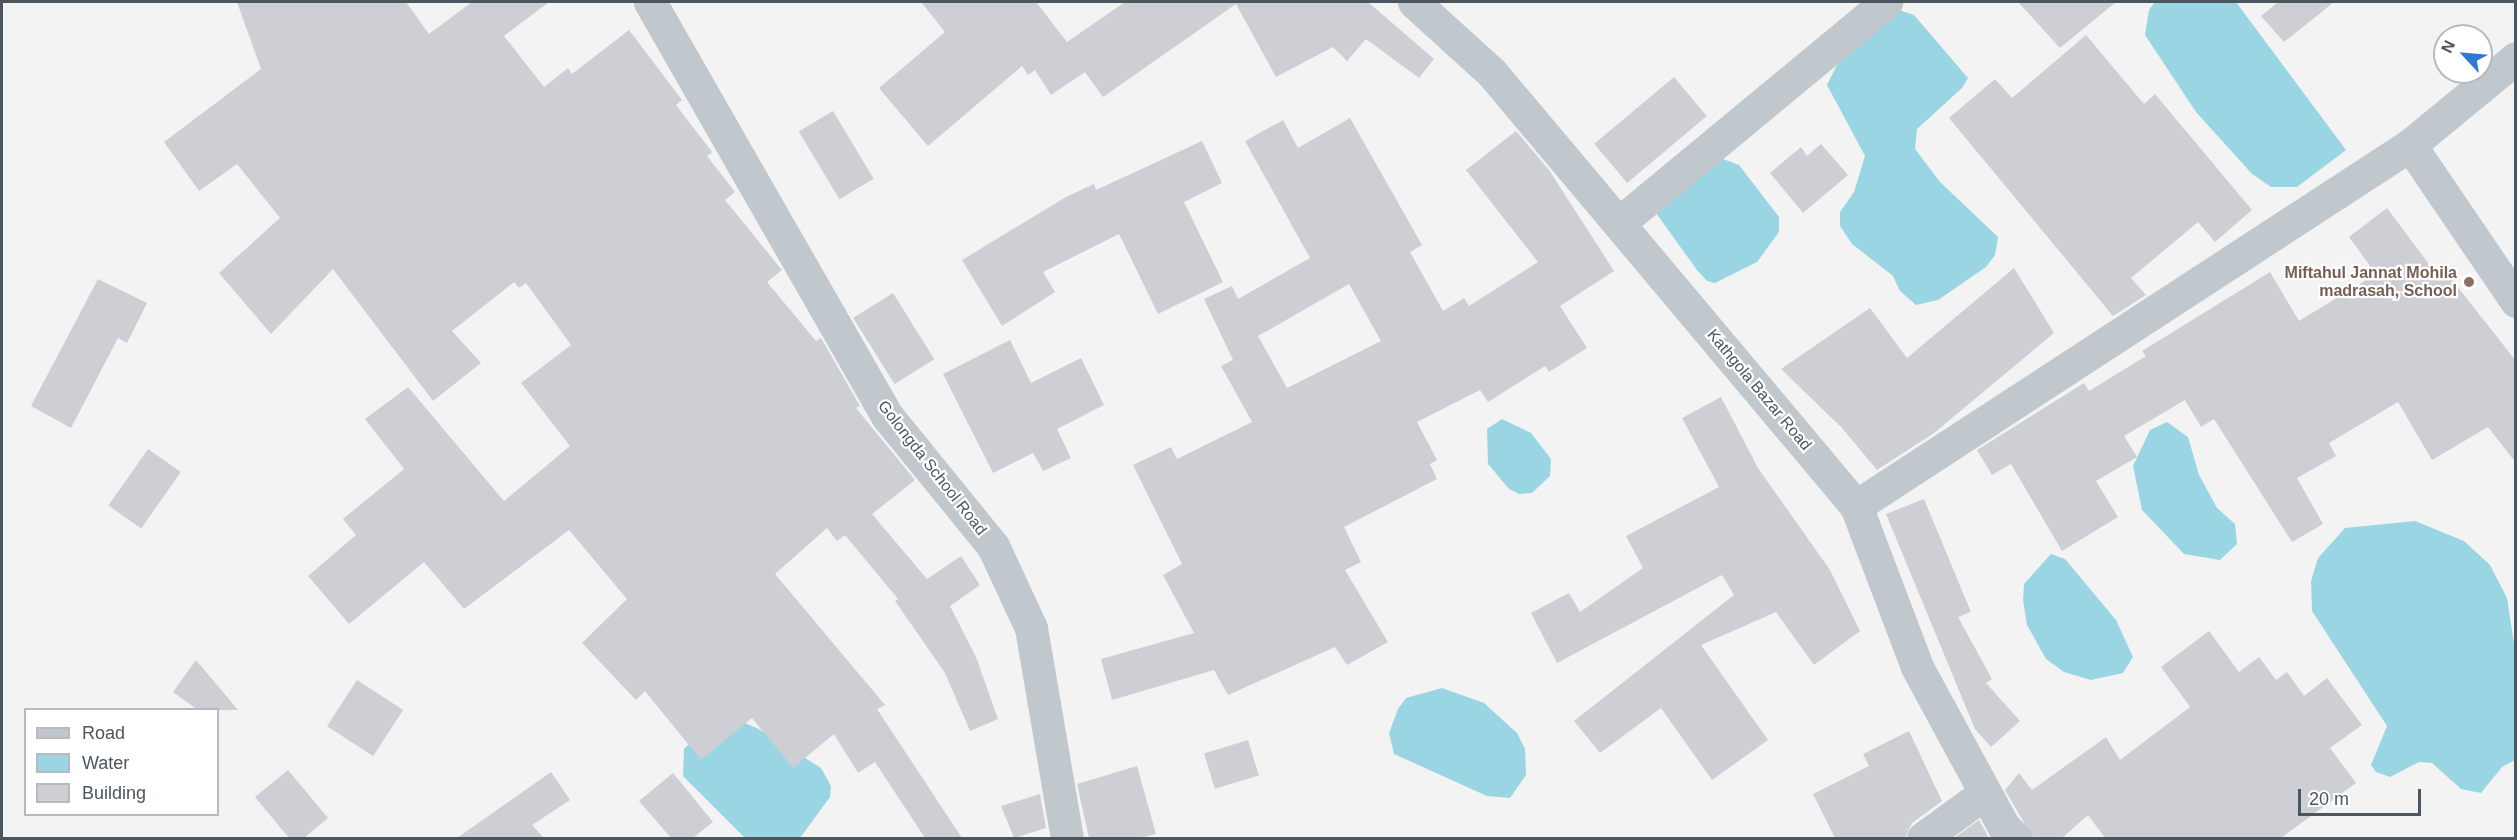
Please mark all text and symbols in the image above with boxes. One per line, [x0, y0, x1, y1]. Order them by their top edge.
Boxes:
north arrow [2433, 24, 2493, 84]
text: N [2438, 38, 2458, 56]
place label: Miftahul Jannat Mohila madrasah, School [2285, 263, 2457, 301]
marker: Miftahul Jannat Mohila madrasah, School [2462, 275, 2476, 289]
street label: Kathgola Bazar Road [1703, 326, 1815, 454]
street label: Golongda School Road [874, 397, 990, 539]
legend [24, 708, 219, 816]
text: Road [82, 723, 125, 743]
text: Water [82, 753, 129, 773]
scale bar [2301, 777, 2424, 815]
text: Building [82, 783, 146, 803]
text: 20 m [2309, 789, 2349, 809]

